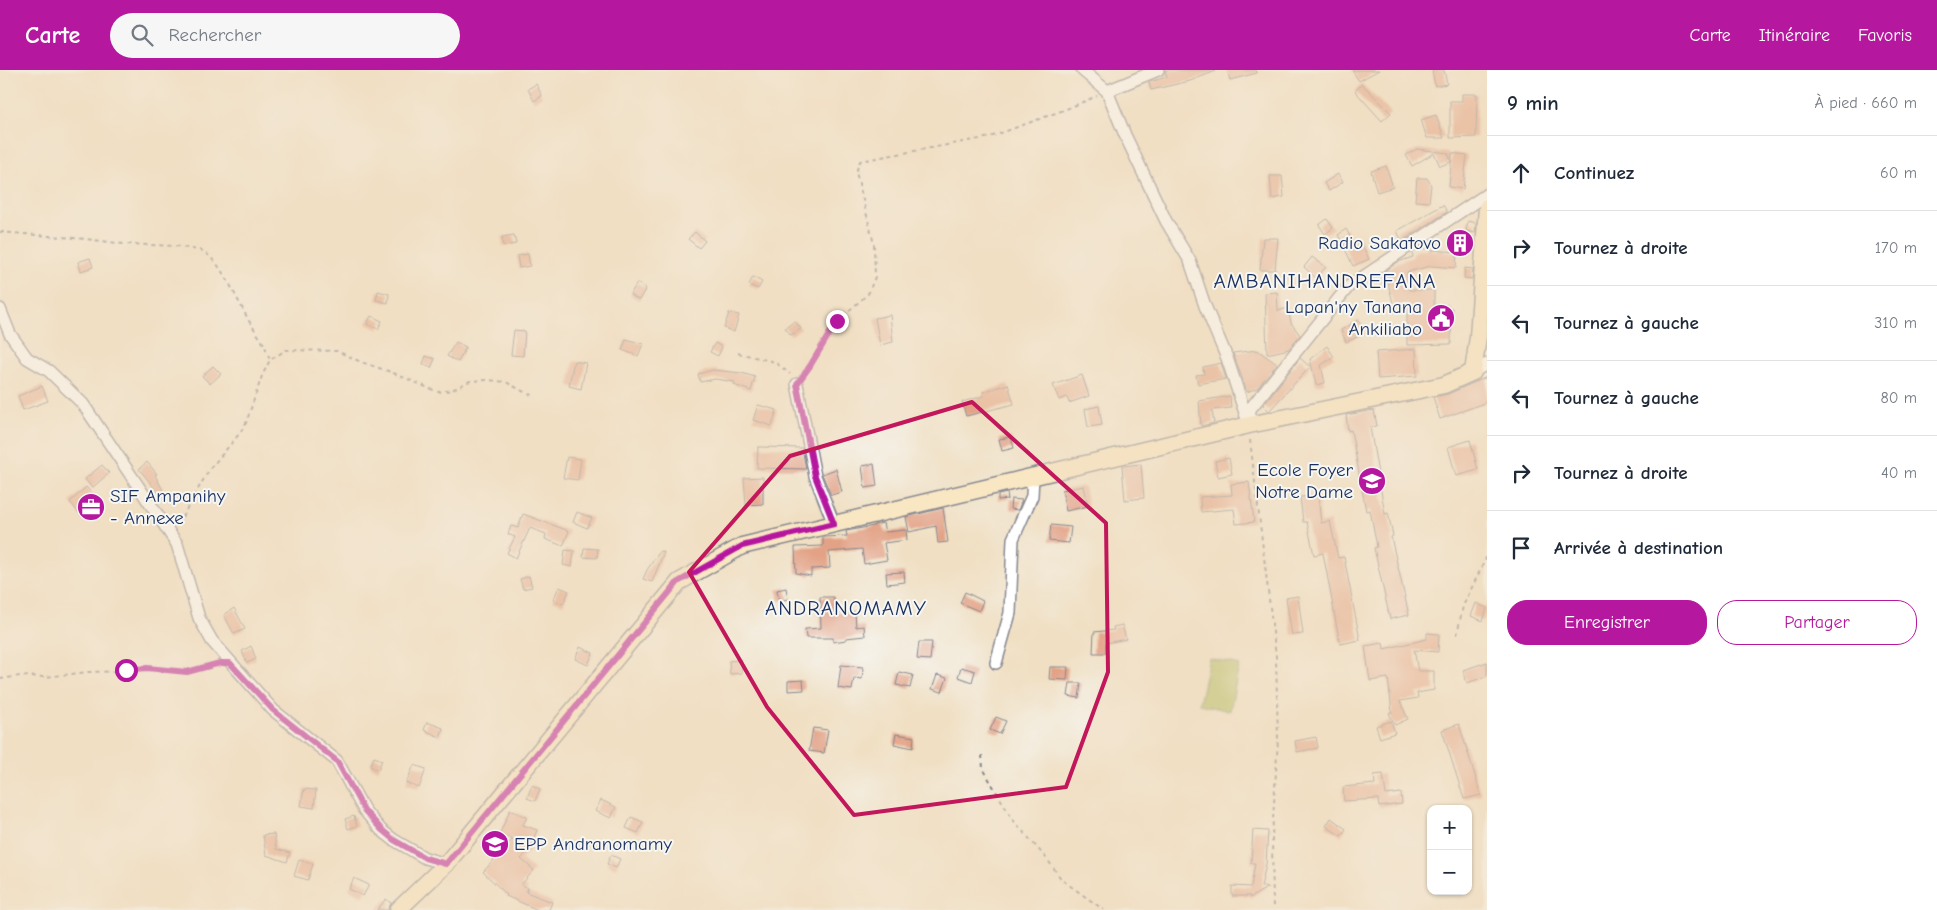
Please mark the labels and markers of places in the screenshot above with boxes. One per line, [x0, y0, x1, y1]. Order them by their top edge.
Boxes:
building icon: Radio Sakatovo [1445, 228, 1475, 258]
place label: Radio Sakatovo [1318, 232, 1441, 254]
place label: Lapan'ny Tanana Ankiliabo [1285, 296, 1422, 340]
public building icon: Lapan'ny Tanana Ankiliabo [1426, 303, 1456, 333]
place label: Ecole Foyer Notre Dame [1255, 459, 1353, 503]
school or university icon: Ecole Foyer Notre Dame [1357, 466, 1387, 496]
place label: SIF Ampanihy - Annexe [110, 485, 226, 529]
office icon: SIF Ampanihy - Annexe [76, 492, 106, 522]
school or university icon: EPP Andranomamy [480, 829, 510, 859]
place label: EPP Andranomamy [514, 833, 672, 855]

